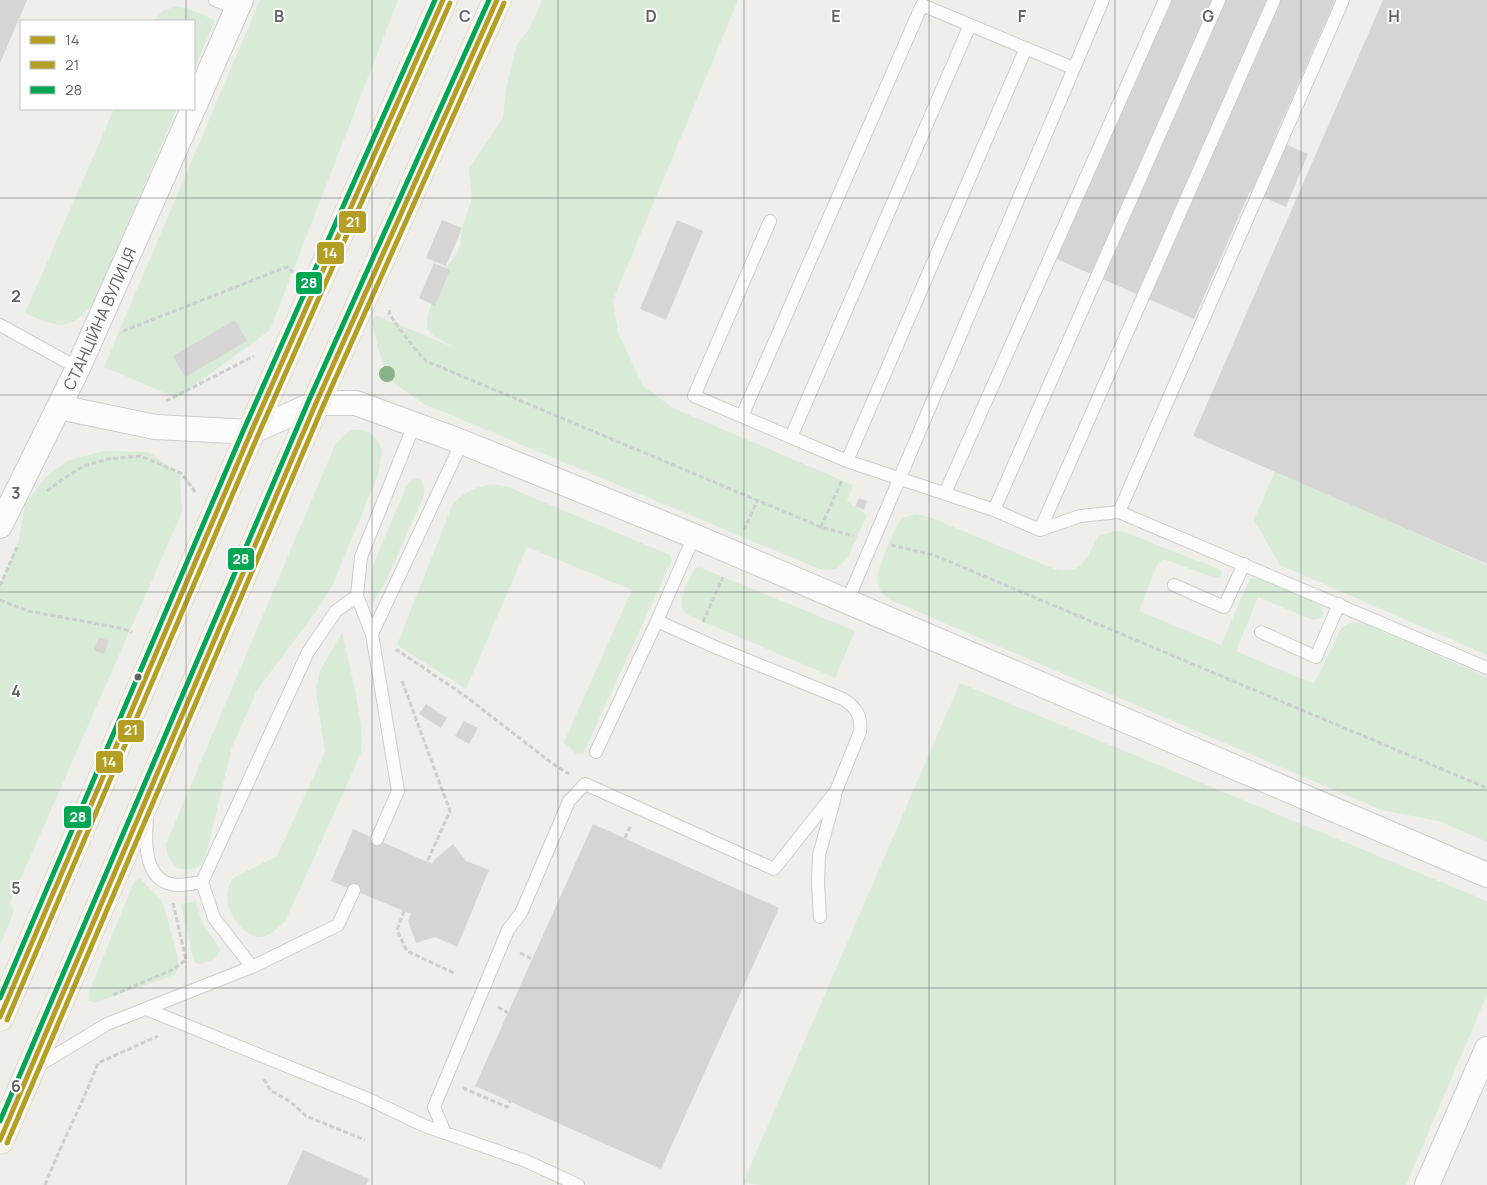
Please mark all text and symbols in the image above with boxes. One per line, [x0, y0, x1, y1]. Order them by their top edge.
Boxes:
text: B [274, 5, 284, 27]
text: C [459, 5, 471, 27]
text: D [645, 5, 657, 27]
text: E [831, 5, 841, 27]
text: F [1018, 5, 1027, 27]
text: G [1202, 5, 1214, 27]
text: H [1388, 5, 1400, 27]
legend [20, 20, 195, 110]
text: 14 [65, 29, 80, 50]
text: 21 [65, 54, 79, 75]
text: 28 [65, 79, 82, 100]
line badge: 21 [338, 210, 367, 234]
text: 21 [346, 212, 360, 231]
line badge: 14 [316, 241, 345, 265]
text: 14 [323, 243, 337, 262]
street label: СТАНЦІЙНА ВУЛИЦЯ [58, 244, 141, 394]
line badge: 28 [295, 271, 323, 295]
text: 28 [301, 273, 317, 292]
text: 2 [11, 285, 21, 307]
text: 3 [11, 482, 21, 504]
line badge: 28 [227, 547, 255, 571]
text: 28 [233, 549, 249, 568]
unlabelled marker [133, 672, 143, 682]
text: 4 [11, 680, 21, 702]
line badge: 21 [117, 719, 145, 743]
text: 21 [124, 720, 138, 739]
line badge: 14 [95, 750, 124, 774]
text: 14 [102, 752, 116, 771]
line badge: 28 [63, 805, 92, 829]
text: 28 [70, 807, 86, 826]
text: 5 [11, 877, 21, 899]
text: 6 [11, 1075, 21, 1097]

